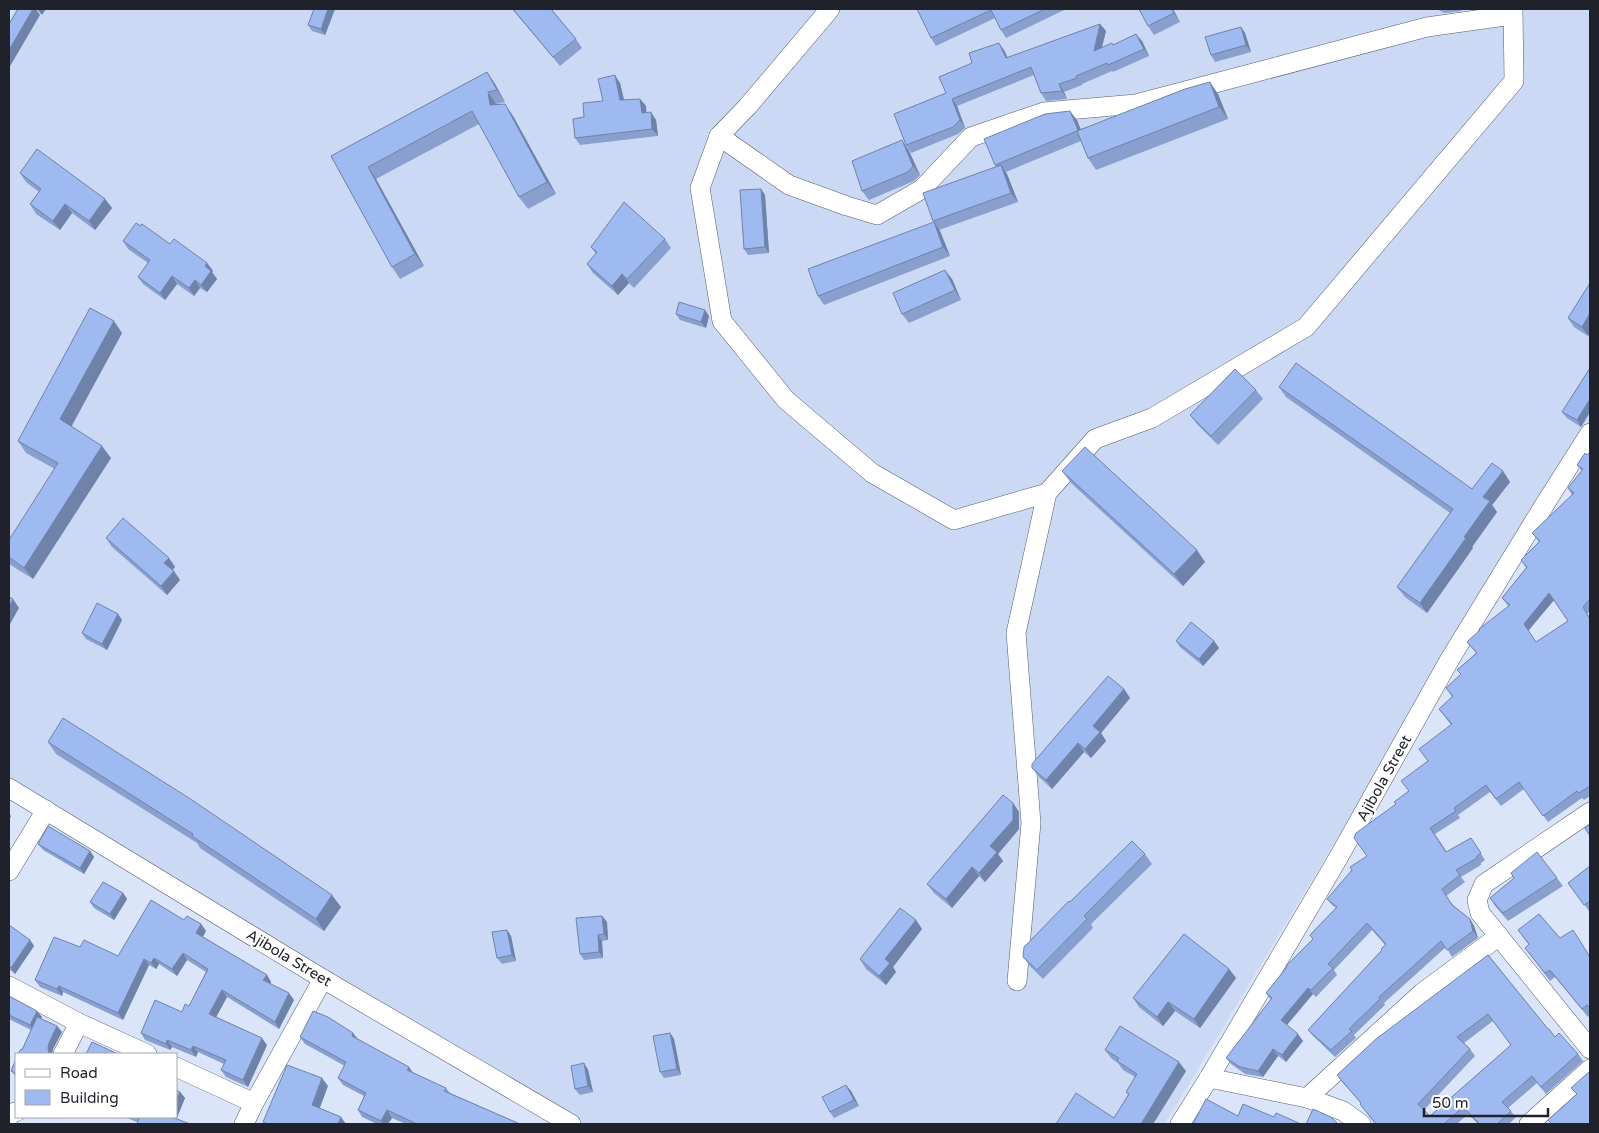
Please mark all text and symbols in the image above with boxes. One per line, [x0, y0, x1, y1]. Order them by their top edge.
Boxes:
street label: Ajibola Street [1353, 731, 1415, 824]
street label: Ajibola Street [243, 926, 335, 991]
legend [15, 1053, 178, 1118]
text: Road [60, 1064, 98, 1082]
scale bar [1424, 1086, 1548, 1118]
text: Building [60, 1089, 119, 1107]
text: 50 m [1432, 1094, 1469, 1112]

